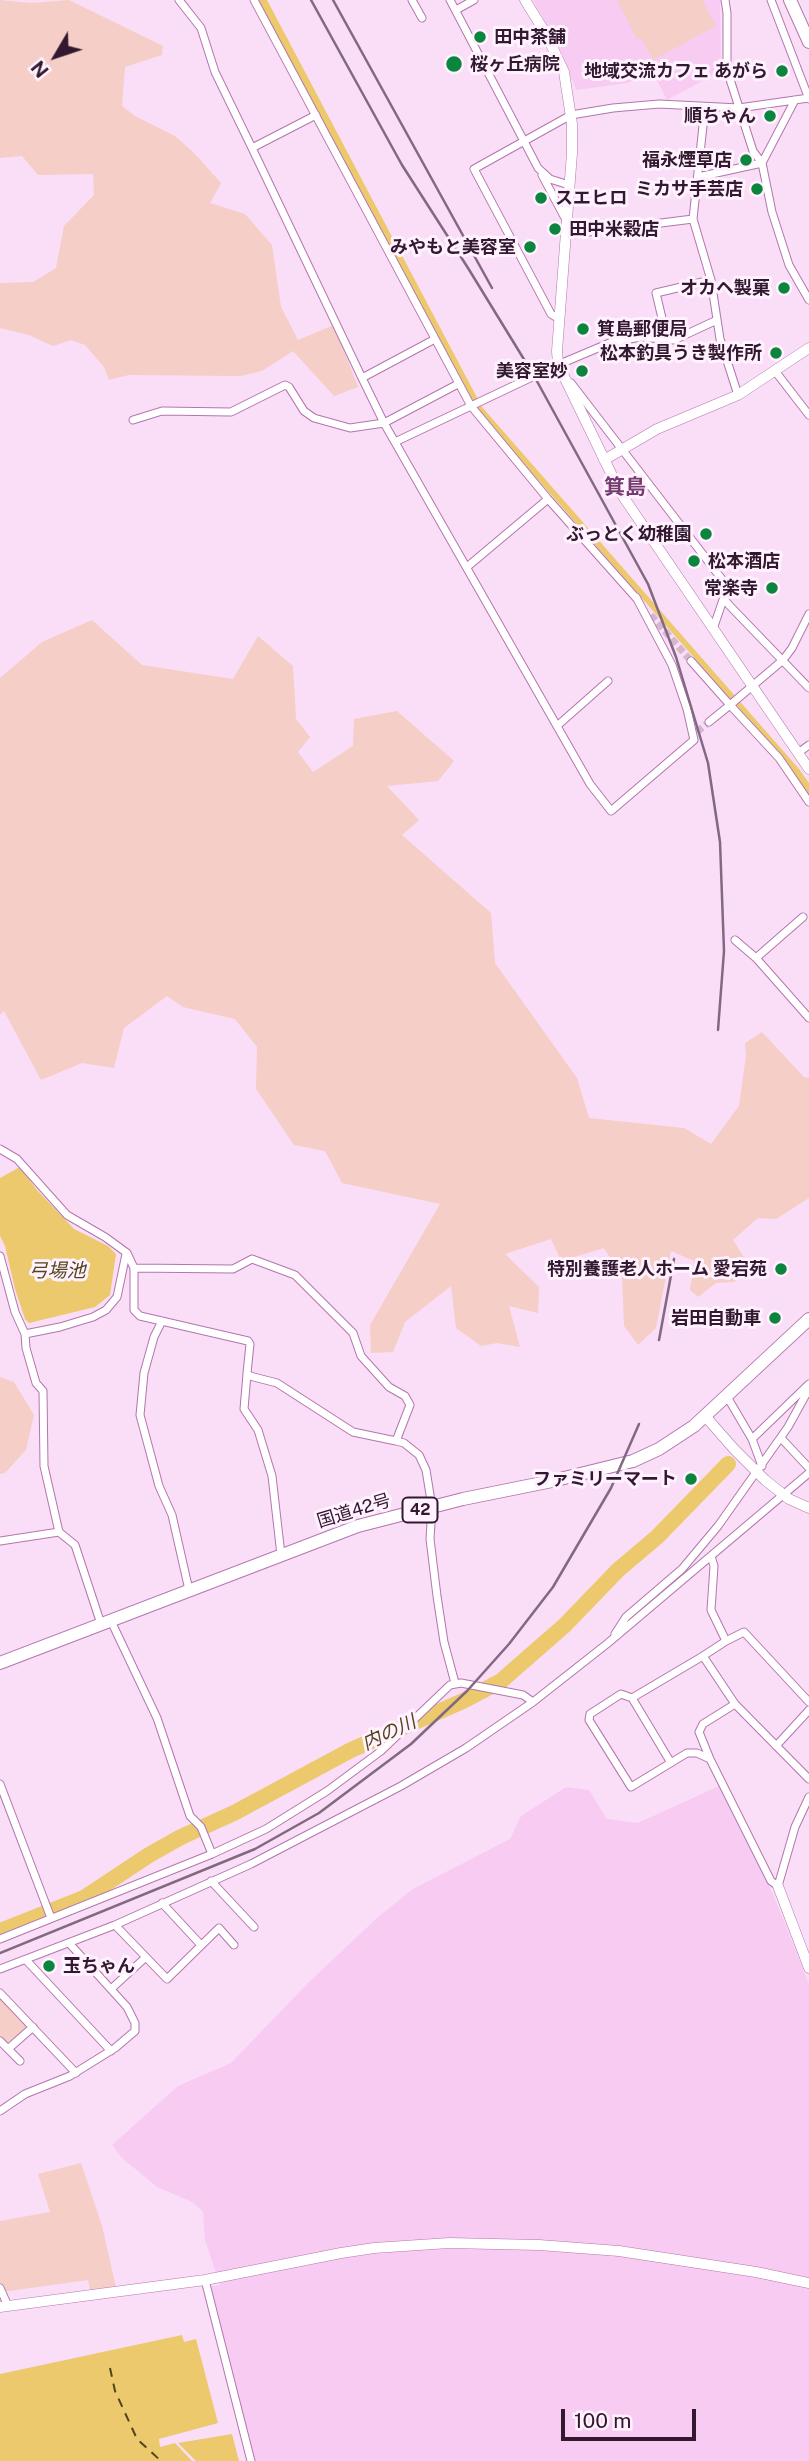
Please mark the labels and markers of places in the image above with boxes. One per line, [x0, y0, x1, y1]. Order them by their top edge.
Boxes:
place label: 田中茶舗 [494, 26, 566, 48]
marker: 田中茶舗 [472, 29, 488, 45]
place label: 桜ヶ丘病院 [470, 53, 560, 75]
marker: 桜ヶ丘病院 [444, 54, 464, 74]
place label: 地域交流カフェ あがら [584, 60, 768, 82]
marker: 地域交流カフェ あがら [774, 63, 790, 79]
place label: 順ちゃん [684, 105, 756, 127]
marker: 順ちゃん [762, 108, 778, 124]
place label: 福永煙草店 [642, 149, 732, 171]
marker: 福永煙草店 [738, 152, 754, 168]
place label: ミカサ手芸店 [635, 178, 743, 200]
marker: ミカサ手芸店 [749, 181, 765, 197]
place label: スエヒロ [555, 187, 627, 209]
marker: スエヒロ [533, 190, 549, 206]
place label: 田中米穀店 [569, 218, 659, 240]
marker: 田中米穀店 [547, 221, 563, 237]
place label: みやもと美容室 [390, 236, 516, 258]
marker: みやもと美容室 [522, 239, 538, 255]
place label: オカヘ製菓 [680, 277, 770, 299]
marker: オカヘ製菓 [776, 280, 792, 296]
place label: 箕島郵便局 [597, 318, 687, 340]
marker: 箕島郵便局 [575, 321, 591, 337]
place label: 松本釣具うき製作所 [600, 342, 762, 364]
marker: 松本釣具うき製作所 [768, 345, 784, 361]
place label: 美容室妙 [496, 360, 568, 382]
marker: 美容室妙 [574, 363, 590, 379]
place label: ぶっとく幼稚園 [566, 523, 692, 545]
marker: ぶっとく幼稚園 [698, 526, 714, 542]
place label: 松本酒店 [708, 550, 780, 572]
marker: 松本酒店 [686, 553, 702, 569]
place label: 常楽寺 [704, 577, 758, 599]
marker: 常楽寺 [764, 580, 780, 596]
place label: 特別養護老人ホーム 愛宕苑 [547, 1258, 767, 1280]
marker: 特別養護老人ホーム 愛宕苑 [773, 1261, 789, 1277]
place label: 岩田自動車 [671, 1307, 761, 1329]
marker: 岩田自動車 [767, 1310, 783, 1326]
place label: ファミリーマート [533, 1468, 677, 1490]
marker: ファミリーマート [683, 1471, 699, 1487]
place label: 玉ちゃん [63, 1955, 135, 1977]
marker: 玉ちゃん [41, 1958, 57, 1974]

